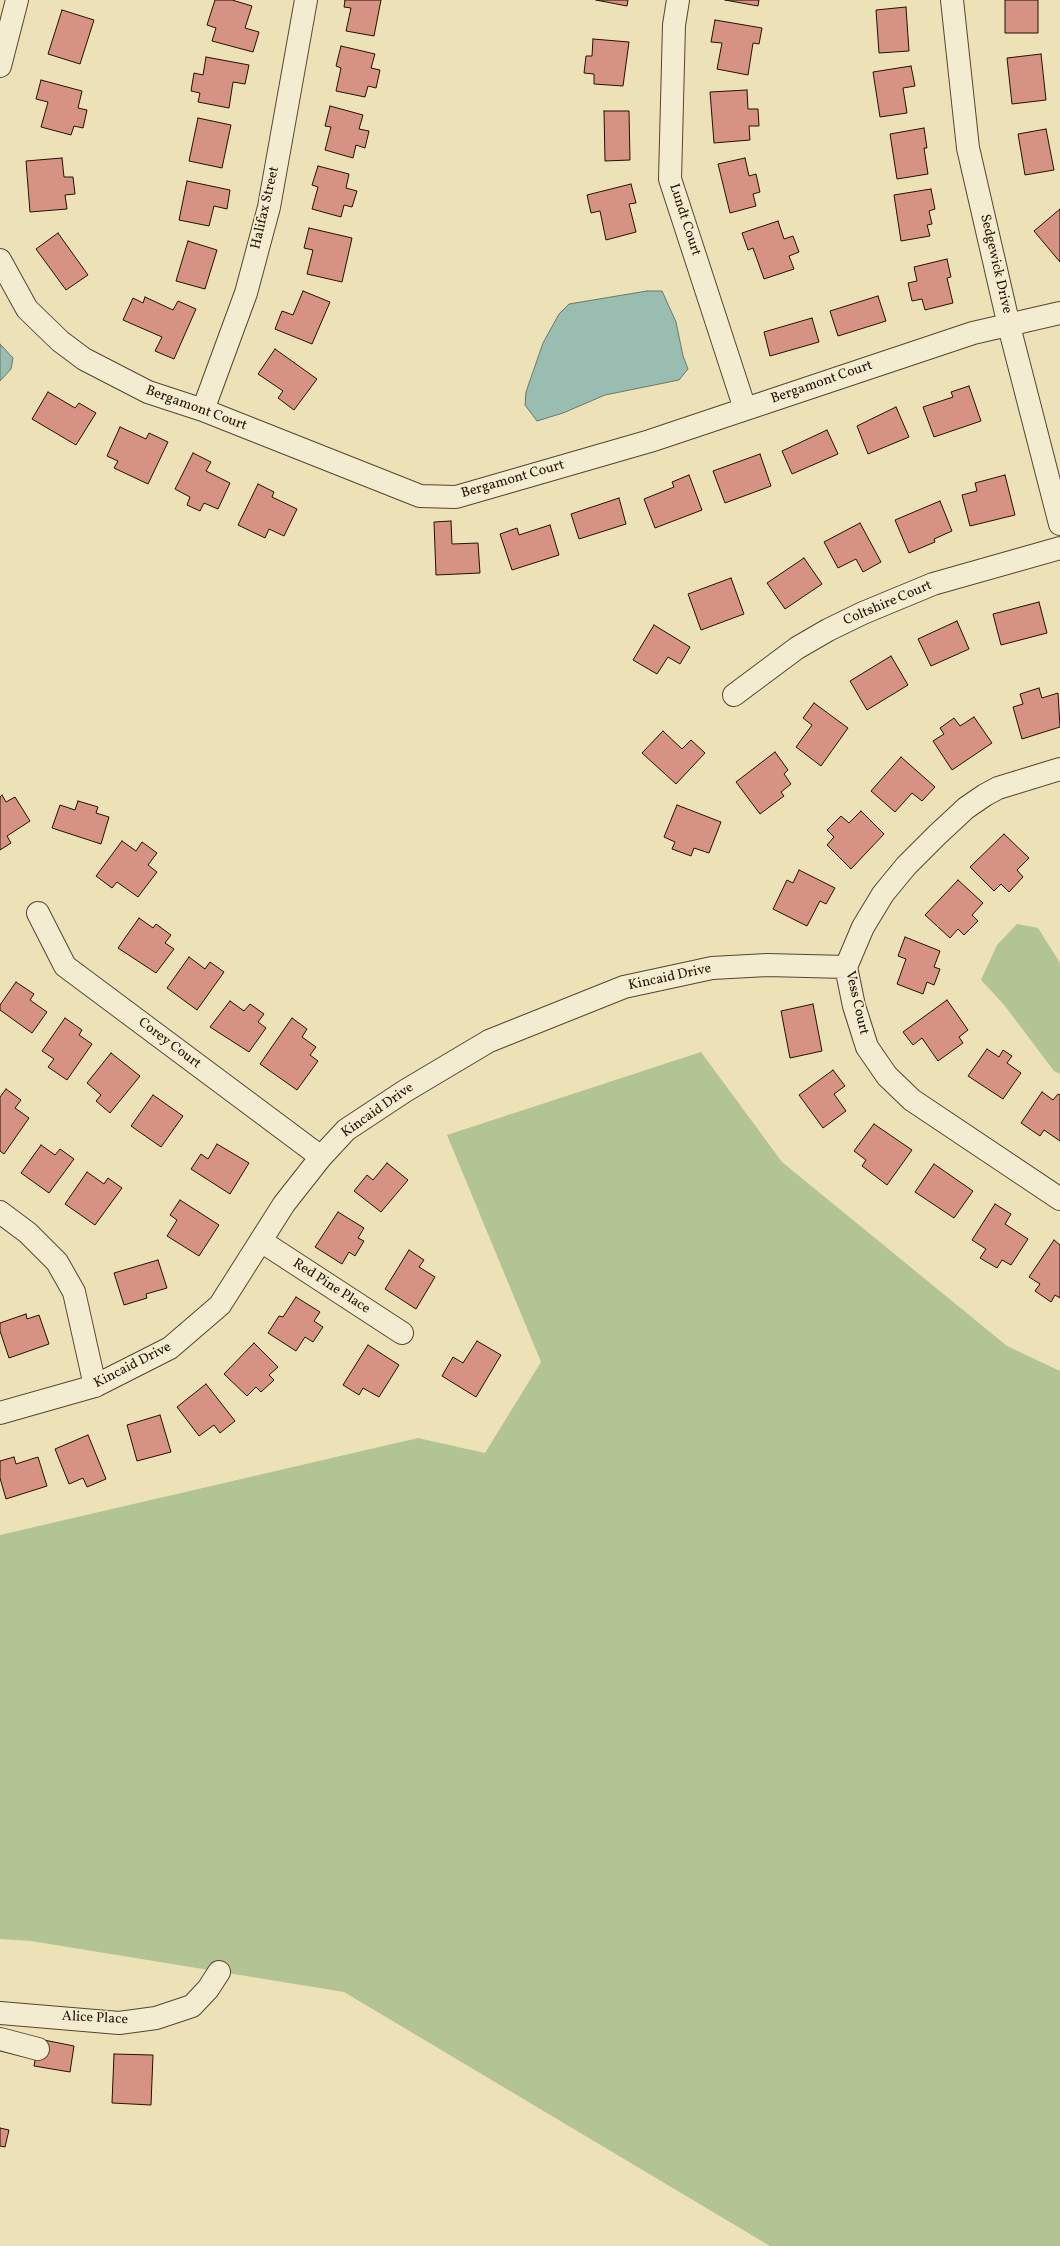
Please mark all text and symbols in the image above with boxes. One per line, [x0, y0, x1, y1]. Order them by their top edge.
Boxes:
street label: Halifax Street [248, 165, 284, 251]
street label: Lundt Court [664, 182, 704, 258]
street label: Sedgewick Drive [975, 213, 1015, 315]
street label: Bergamont Court [769, 358, 875, 408]
street label: Bergamont Court [143, 383, 249, 435]
street label: Bergamont Court [459, 457, 567, 503]
street label: Coltshire Court [841, 578, 935, 630]
street label: Kincaid Drive [627, 961, 713, 995]
street label: Vess Court [841, 969, 871, 1037]
street label: Corey Court [134, 1015, 204, 1073]
street label: Kincaid Drive [339, 1080, 417, 1142]
street label: Red Pine Place [289, 1256, 373, 1318]
street label: Kincaid Drive [92, 1339, 174, 1393]
street label: Alice Place [62, 2009, 128, 2029]

